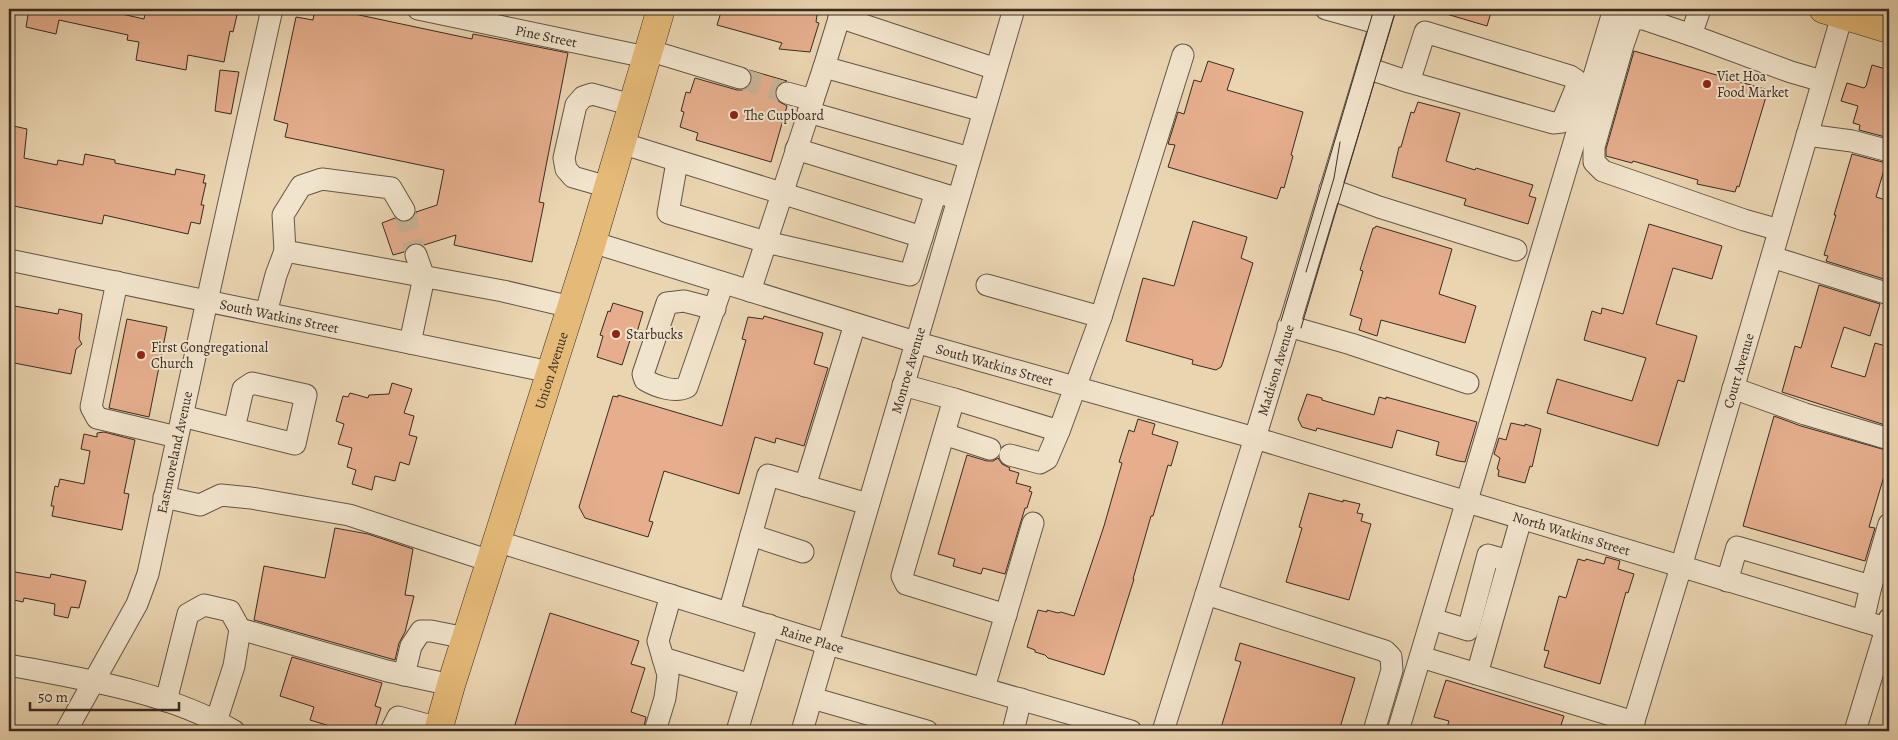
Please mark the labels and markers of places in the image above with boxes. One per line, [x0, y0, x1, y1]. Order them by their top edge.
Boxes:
place label: Viet Hoa Food Market [1716, 67, 1789, 102]
marker: Viet Hoa Food Market [1701, 78, 1713, 90]
place label: The Cupboard [744, 106, 824, 125]
marker: The Cupboard [728, 109, 740, 121]
place label: Starbucks [626, 325, 683, 344]
marker: Starbucks [610, 328, 622, 340]
place label: First Congregational Church [151, 338, 269, 373]
marker: First Congregational Church [135, 349, 147, 361]

